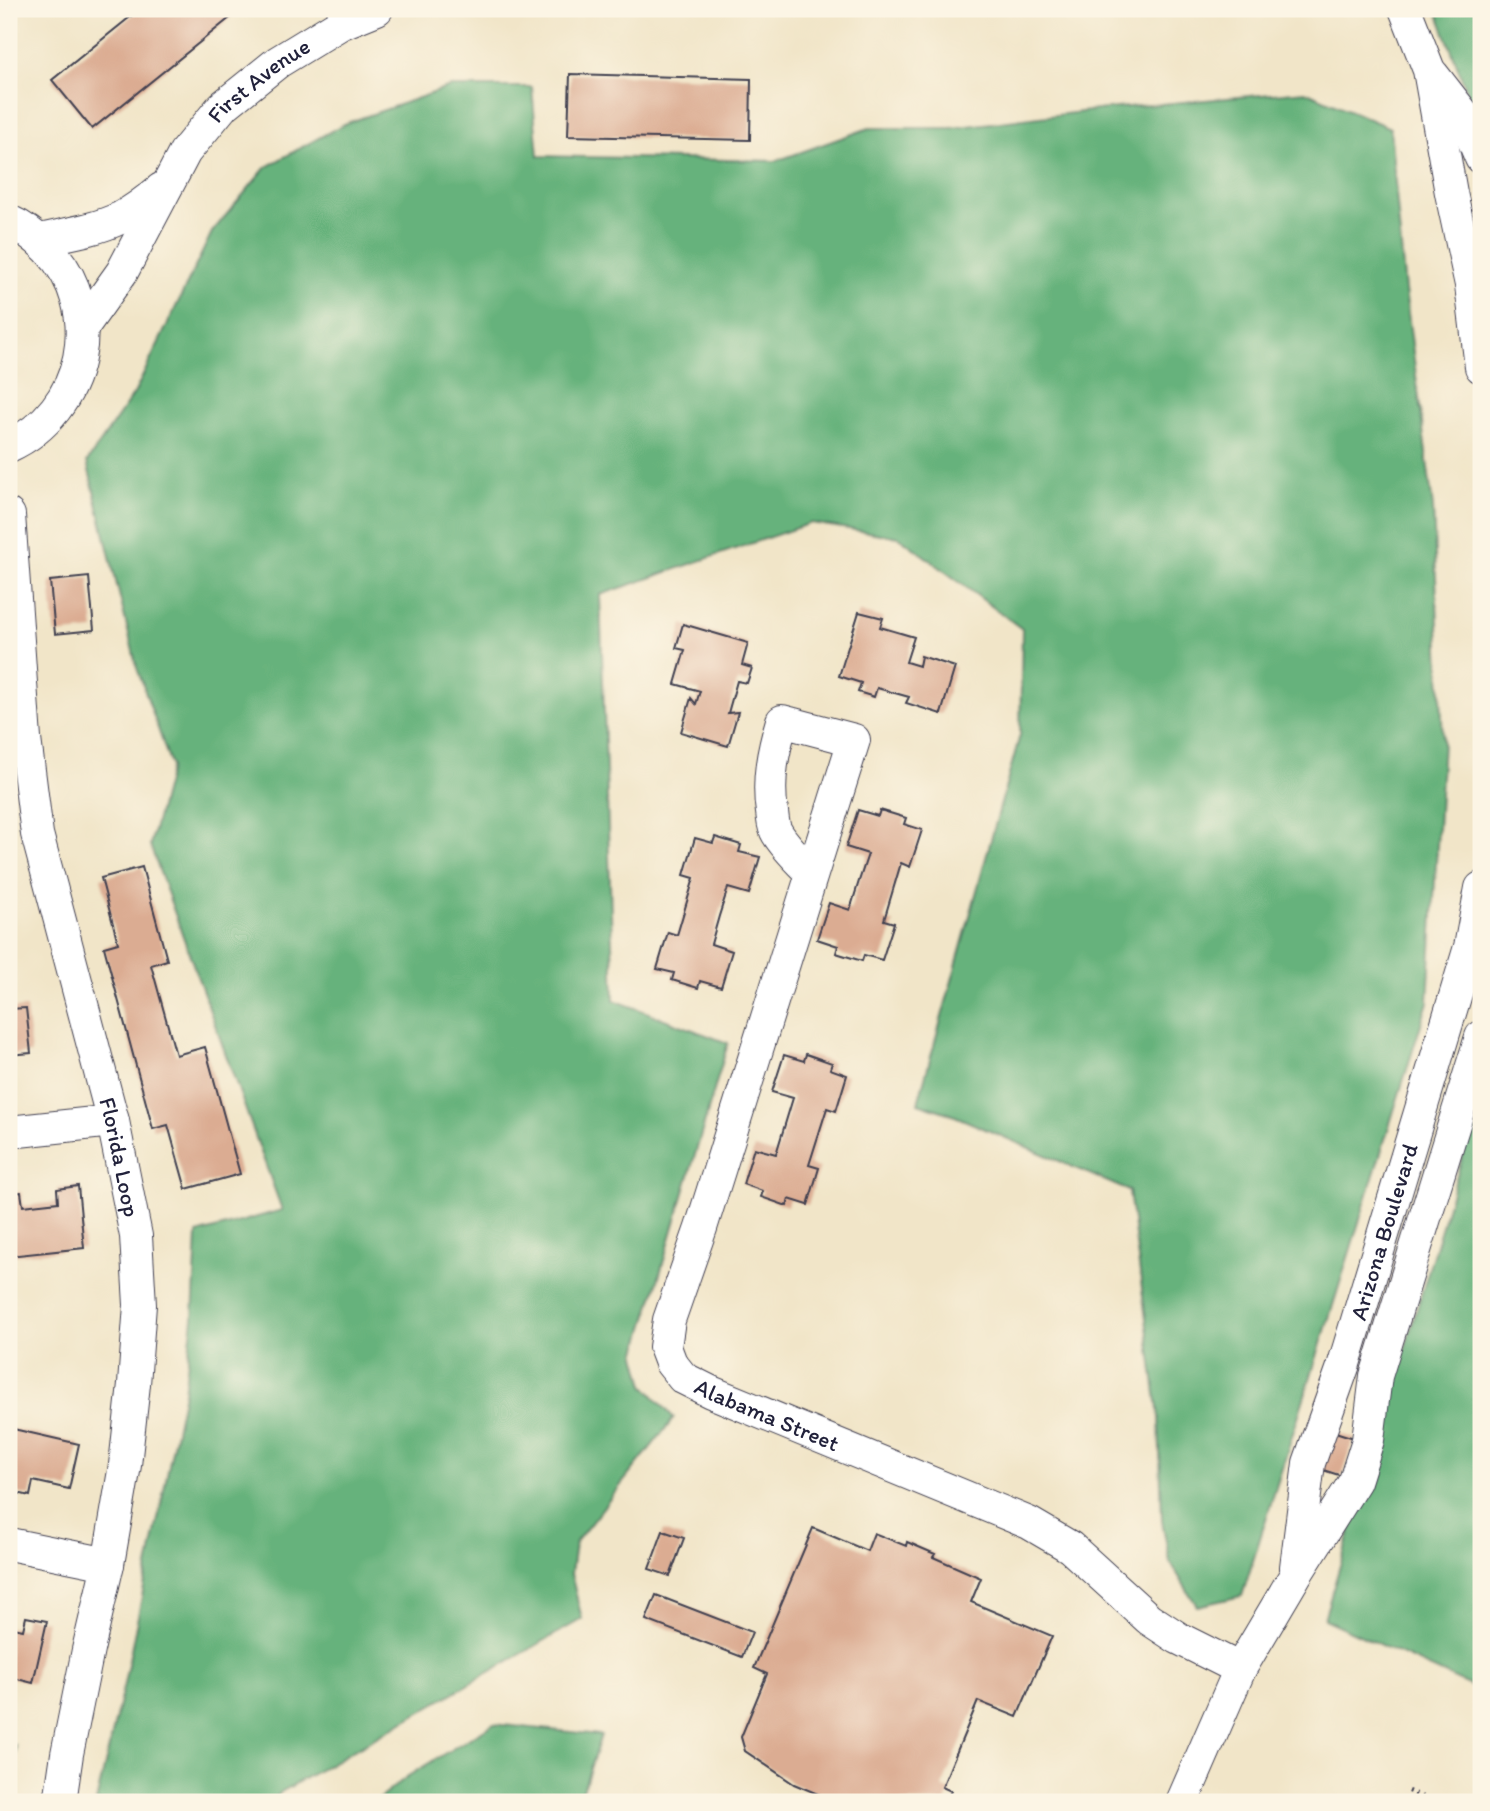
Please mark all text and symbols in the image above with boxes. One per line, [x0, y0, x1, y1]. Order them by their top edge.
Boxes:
street label: First Avenue [201, 32, 315, 128]
street label: Florida Loop [93, 1094, 146, 1219]
street label: Arizona Boulevard [1344, 1140, 1424, 1324]
street label: Alabama Street [690, 1372, 844, 1457]

